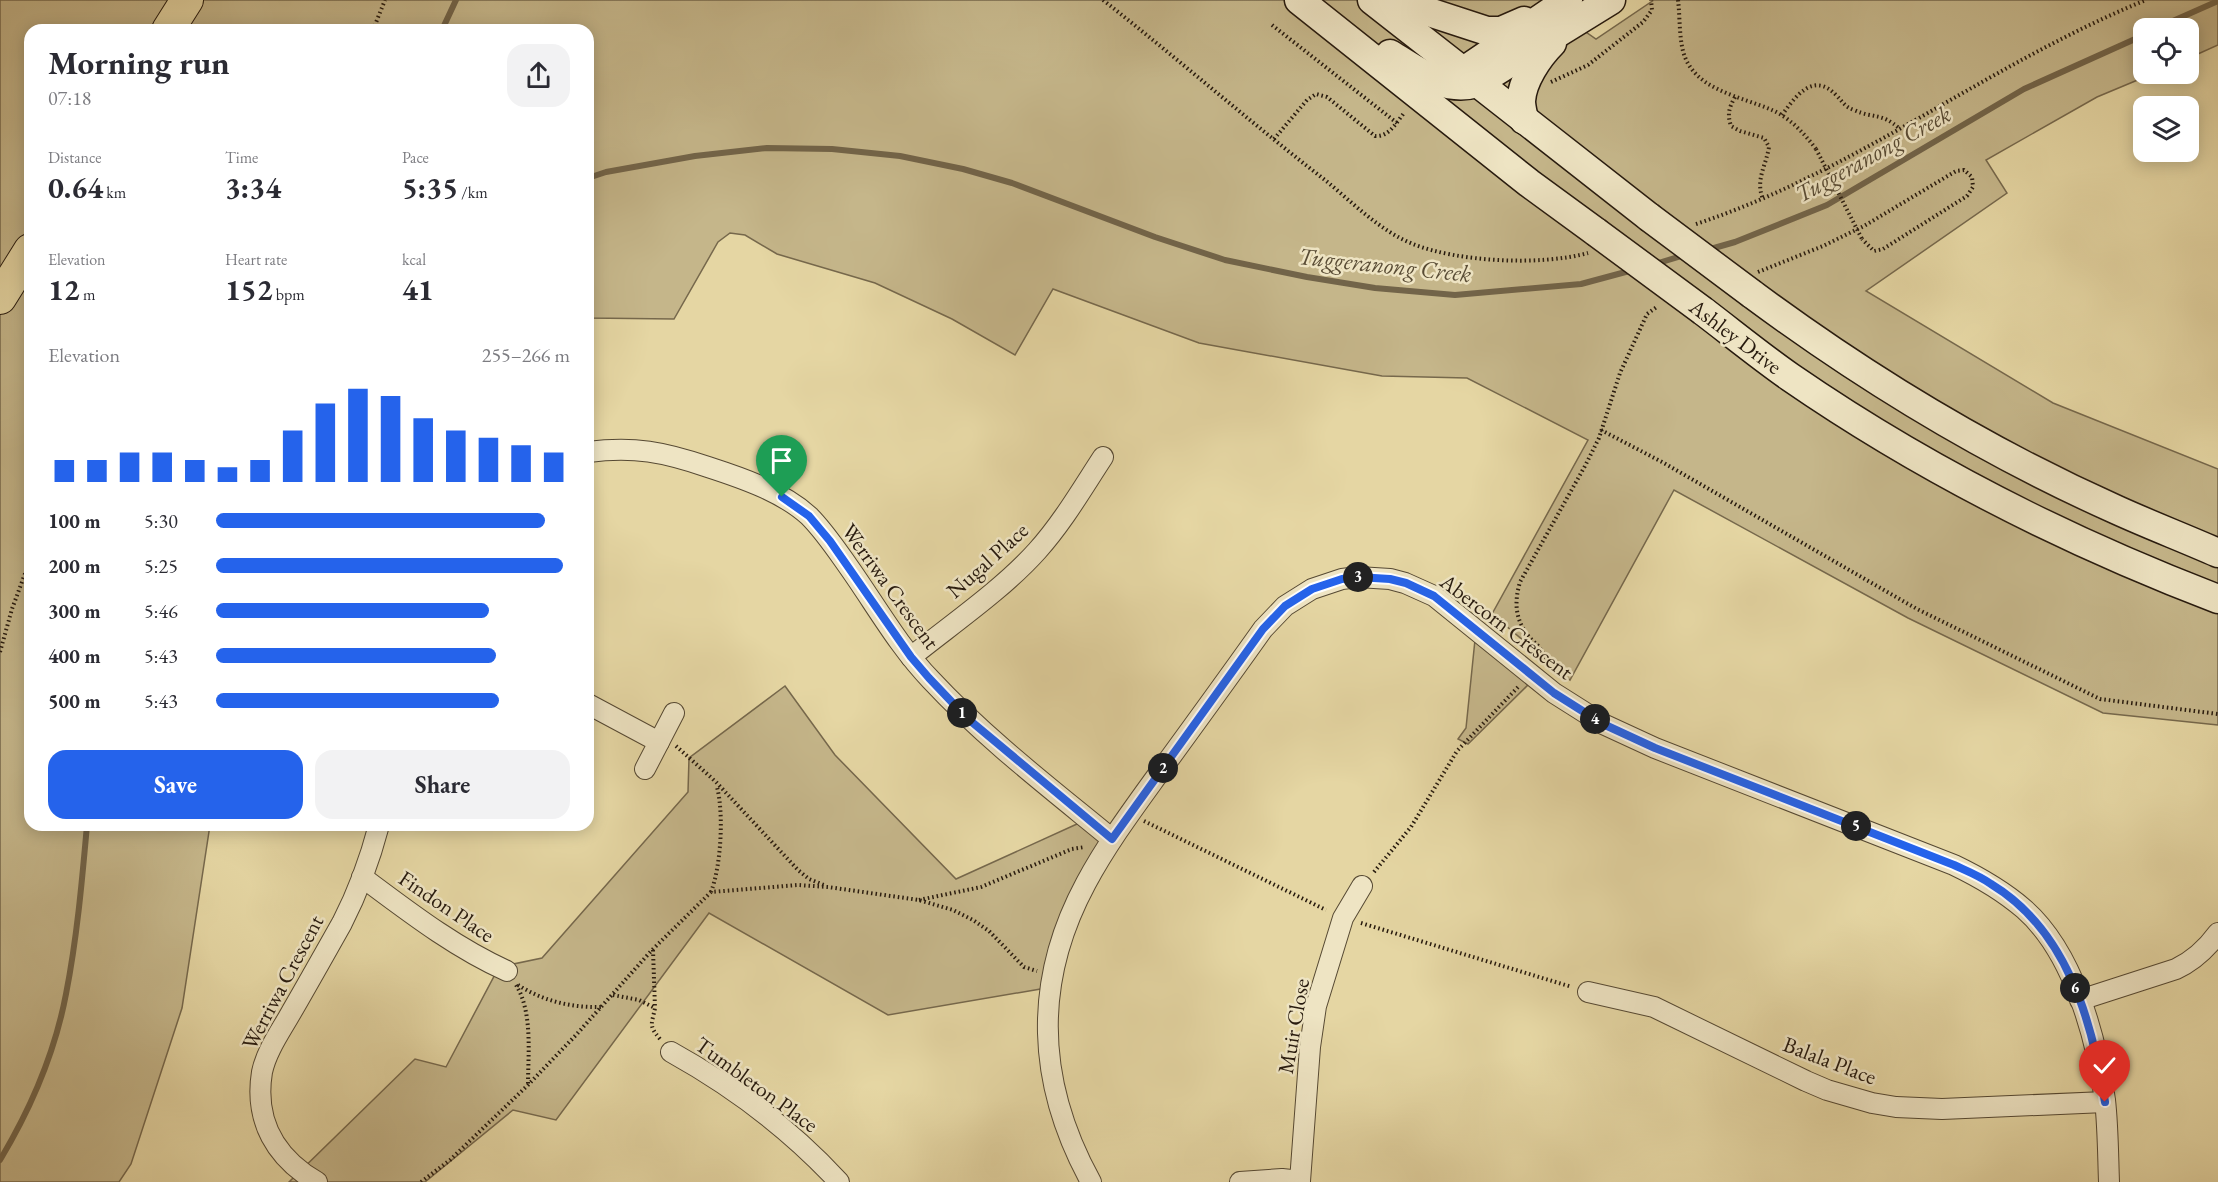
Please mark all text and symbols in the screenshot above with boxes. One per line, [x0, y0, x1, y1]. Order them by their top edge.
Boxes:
map controls [2133, 18, 2199, 162]
button: locate [2133, 18, 2199, 84]
text: Morning run [48, 41, 230, 84]
button: share [507, 44, 570, 107]
text: 07:18 [48, 85, 91, 111]
button: layers [2133, 96, 2199, 162]
water label: Tuggeranong Creek [1789, 98, 1956, 209]
text: Distance [48, 147, 101, 168]
text: Time [225, 147, 258, 168]
text: Pace [402, 147, 429, 168]
text: 0.64 [48, 168, 103, 207]
text: 3:34 [225, 168, 281, 207]
text: 5:35 [402, 168, 458, 207]
text: km [103, 182, 126, 203]
text: /km [458, 182, 488, 203]
water label: Tuggeranong Creek [1297, 240, 1473, 289]
text: Elevation [48, 249, 106, 270]
text: Heart rate [225, 249, 287, 270]
text: kcal [402, 249, 426, 270]
text: 12 [48, 270, 80, 309]
text: 152 [225, 270, 273, 309]
text: 41 [402, 270, 434, 309]
text: m [80, 284, 95, 305]
text: bpm [273, 284, 305, 305]
street label: Ashley Drive [1683, 292, 1788, 381]
text: Elevation [48, 342, 120, 368]
text: 255–266 m [482, 342, 570, 368]
pin [756, 435, 807, 497]
icon: arrive [765, 444, 798, 477]
text: 100 m [48, 508, 101, 534]
text: 5:30 [144, 508, 178, 534]
street label: Nugal Place [940, 516, 1035, 605]
street label: Werriwa Crescent [835, 518, 946, 655]
text: 200 m [48, 553, 101, 579]
text: 5:25 [144, 553, 178, 579]
pin: 3 [1343, 562, 1373, 592]
text: 3 [1354, 566, 1362, 587]
street label: Abercorn Crescent [1433, 566, 1579, 686]
text: 300 m [48, 598, 101, 624]
text: 5:46 [144, 598, 178, 624]
text: 400 m [48, 643, 101, 669]
text: 5:43 [144, 643, 178, 669]
text: 500 m [48, 688, 101, 714]
text: 5:43 [144, 688, 178, 714]
pin: 1 [947, 698, 977, 728]
text: 1 [958, 702, 966, 723]
pin: 4 [1580, 704, 1610, 734]
text: 4 [1591, 708, 1599, 729]
button: Save [48, 750, 303, 819]
button: Share [315, 750, 570, 819]
pin: 2 [1148, 753, 1178, 783]
text: 2 [1159, 757, 1167, 778]
pin: 5 [1841, 811, 1871, 841]
text: 5 [1852, 815, 1860, 836]
street label: Findon Place [393, 864, 501, 949]
street label: Werriwa Crescent [235, 910, 330, 1055]
pin: 6 [2060, 973, 2090, 1003]
street label: Muir Close [1271, 976, 1316, 1076]
text: 6 [2071, 977, 2079, 998]
street label: Balala Place [1779, 1029, 1881, 1092]
street label: Tumbleton Place [689, 1030, 824, 1139]
pin [2079, 1040, 2130, 1102]
icon: check [2088, 1049, 2121, 1082]

